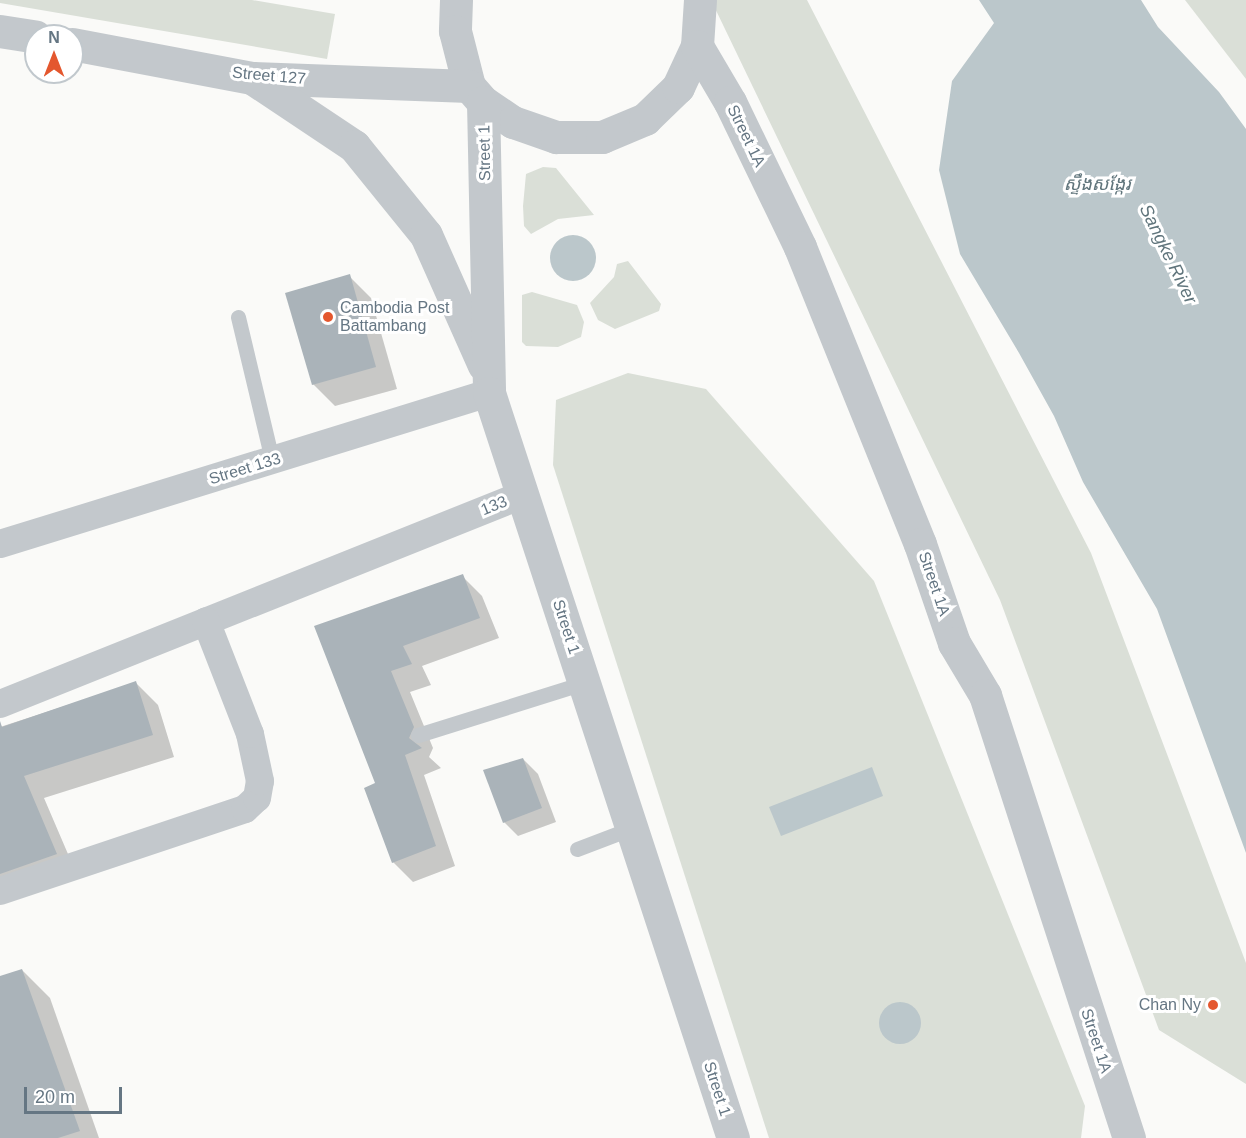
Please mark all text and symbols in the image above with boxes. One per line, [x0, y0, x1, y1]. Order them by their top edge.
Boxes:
north arrow [24, 24, 84, 84]
text: N [48, 29, 60, 46]
street label: Street 127 [231, 63, 307, 89]
street label: Street 1A [723, 102, 769, 170]
street label: Street 1 [475, 125, 495, 181]
water label: ស្ទឹងសង្កែរ [1064, 173, 1130, 195]
water label: Sangke River [1135, 201, 1201, 307]
place label: Cambodia Post Battambang [340, 298, 449, 336]
marker: Cambodia Post Battambang [321, 310, 335, 324]
street label: Street 133 [207, 449, 283, 489]
street label: 133 [478, 492, 510, 520]
street label: Street 1A [914, 549, 954, 619]
street label: Street 1 [548, 597, 584, 657]
place label: Chan Ny [1139, 995, 1201, 1015]
marker: Chan Ny [1206, 998, 1220, 1012]
street label: Street 1A [1077, 1006, 1115, 1076]
street label: Street 1 [699, 1059, 735, 1119]
scale bar [27, 1075, 124, 1113]
text: 20 m [35, 1087, 75, 1107]

